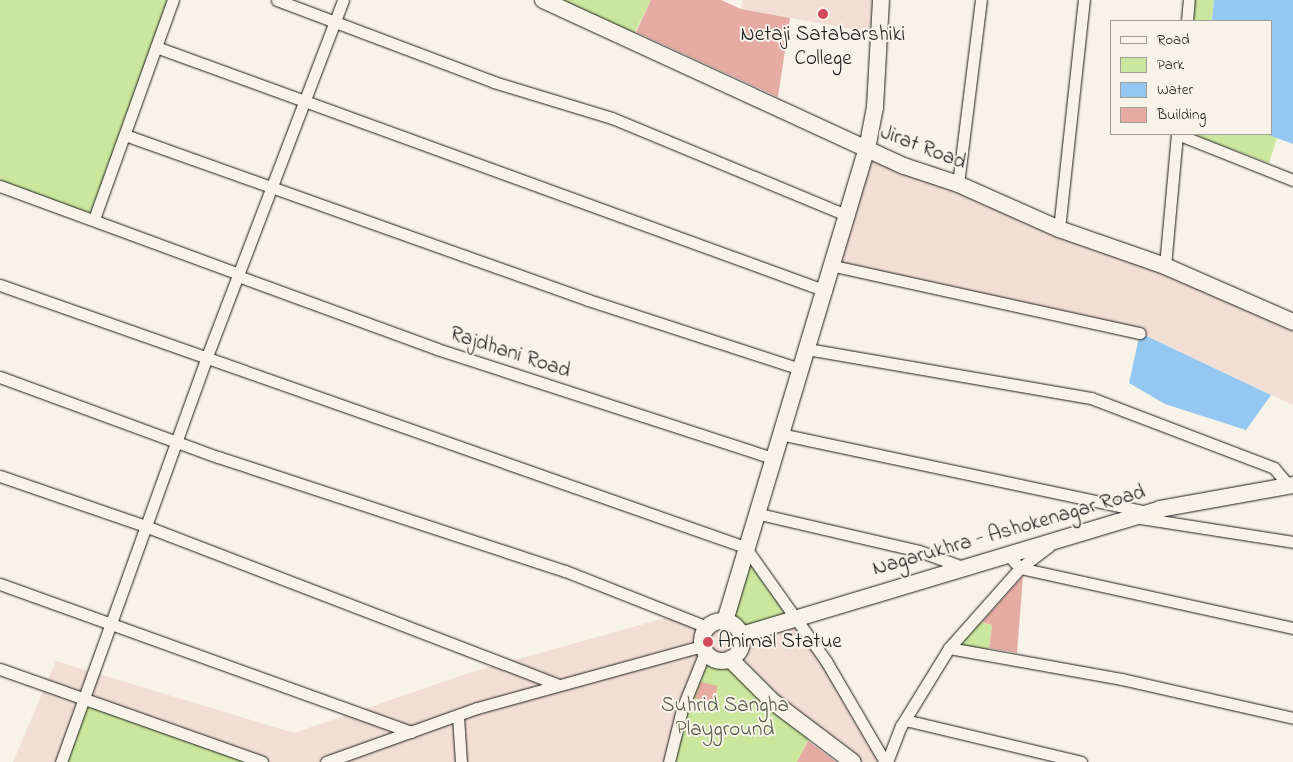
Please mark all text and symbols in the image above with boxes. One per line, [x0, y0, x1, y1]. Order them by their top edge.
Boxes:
marker: Netaji Satabarshiki College [817, 8, 829, 20]
legend [1110, 20, 1273, 135]
place label: Netaji Satabarshiki College [741, 22, 905, 72]
text: Road [1157, 29, 1190, 51]
text: Park [1157, 54, 1184, 76]
text: Water [1157, 79, 1193, 101]
text: Building [1157, 104, 1206, 126]
street label: Jirat Road [877, 120, 969, 176]
street label: Rajdhani Road [447, 322, 573, 384]
street label: Nagarukhra - Ashokenagar Road [870, 480, 1148, 582]
place label: Animal Statue [718, 629, 842, 655]
marker: Animal Statue [702, 636, 714, 648]
park label: Suhrid Sangha Playground [661, 693, 789, 743]

